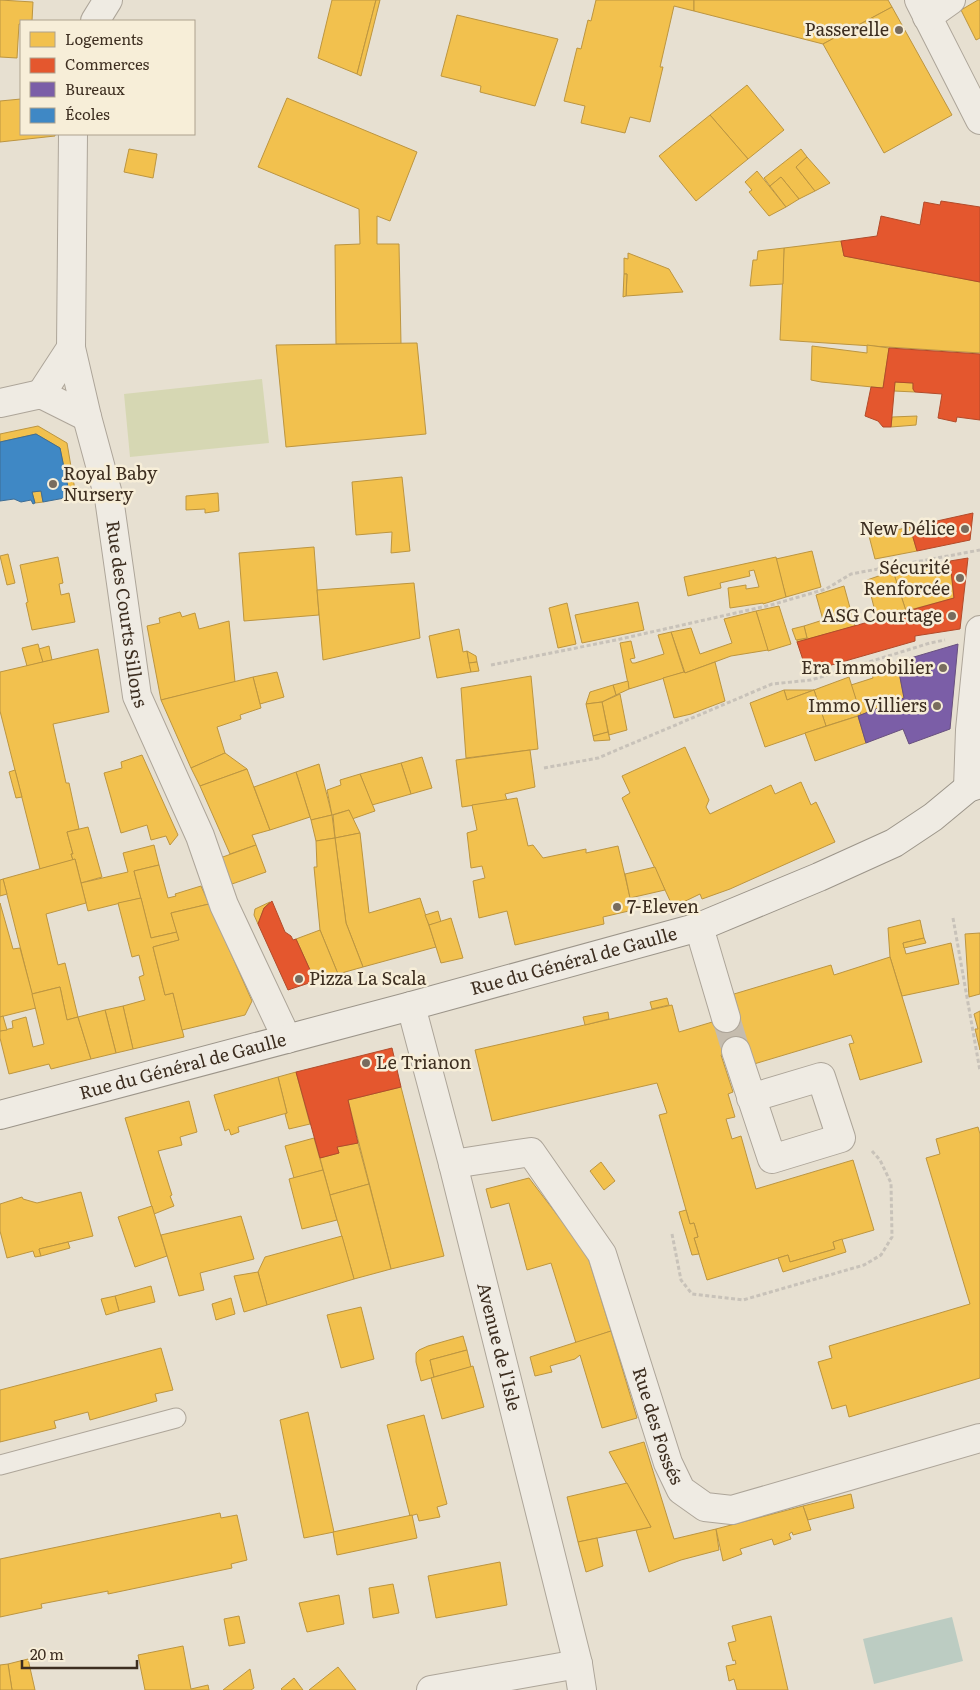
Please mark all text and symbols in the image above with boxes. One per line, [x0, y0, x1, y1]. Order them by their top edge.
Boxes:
place label: Passerelle [805, 15, 889, 42]
legend [20, 20, 195, 135]
marker: Passerelle [893, 24, 905, 36]
text: Logements [65, 27, 143, 50]
text: Commerces [65, 52, 150, 75]
text: Bureaux [65, 77, 125, 100]
text: Écoles [65, 102, 110, 125]
place label: Royal Baby Nursery [63, 459, 158, 507]
marker: Royal Baby Nursery [47, 478, 59, 490]
place label: New Délice [860, 514, 955, 541]
street label: Rue des Courts Sillons [100, 518, 155, 712]
marker: New Délice [959, 523, 971, 535]
place label: Sécurité Renforcée [863, 553, 950, 601]
marker: Sécurité Renforcée [954, 572, 966, 584]
place label: ASG Courtage [822, 601, 942, 628]
marker: ASG Courtage [946, 610, 958, 622]
place label: Era Immobilier [801, 653, 933, 680]
marker: Era Immobilier [937, 662, 949, 674]
place label: Immo Villiers [808, 691, 927, 718]
marker: Immo Villiers [931, 700, 943, 712]
place label: 7-Eleven [627, 892, 699, 919]
marker: 7-Eleven [611, 901, 623, 913]
street label: Rue du Général de Gaulle [467, 919, 680, 1001]
place label: Pizza La Scala [309, 964, 427, 991]
marker: Pizza La Scala [293, 973, 305, 985]
street label: Rue du Général de Gaulle [76, 1025, 289, 1105]
place label: Le Trianon [376, 1048, 471, 1075]
marker: Le Trianon [360, 1057, 372, 1069]
street label: Avenue de l'Isle [471, 1279, 529, 1414]
street label: Rue des Fossés [627, 1364, 691, 1489]
scale bar [22, 1638, 138, 1670]
text: 20 m [30, 1642, 64, 1665]

